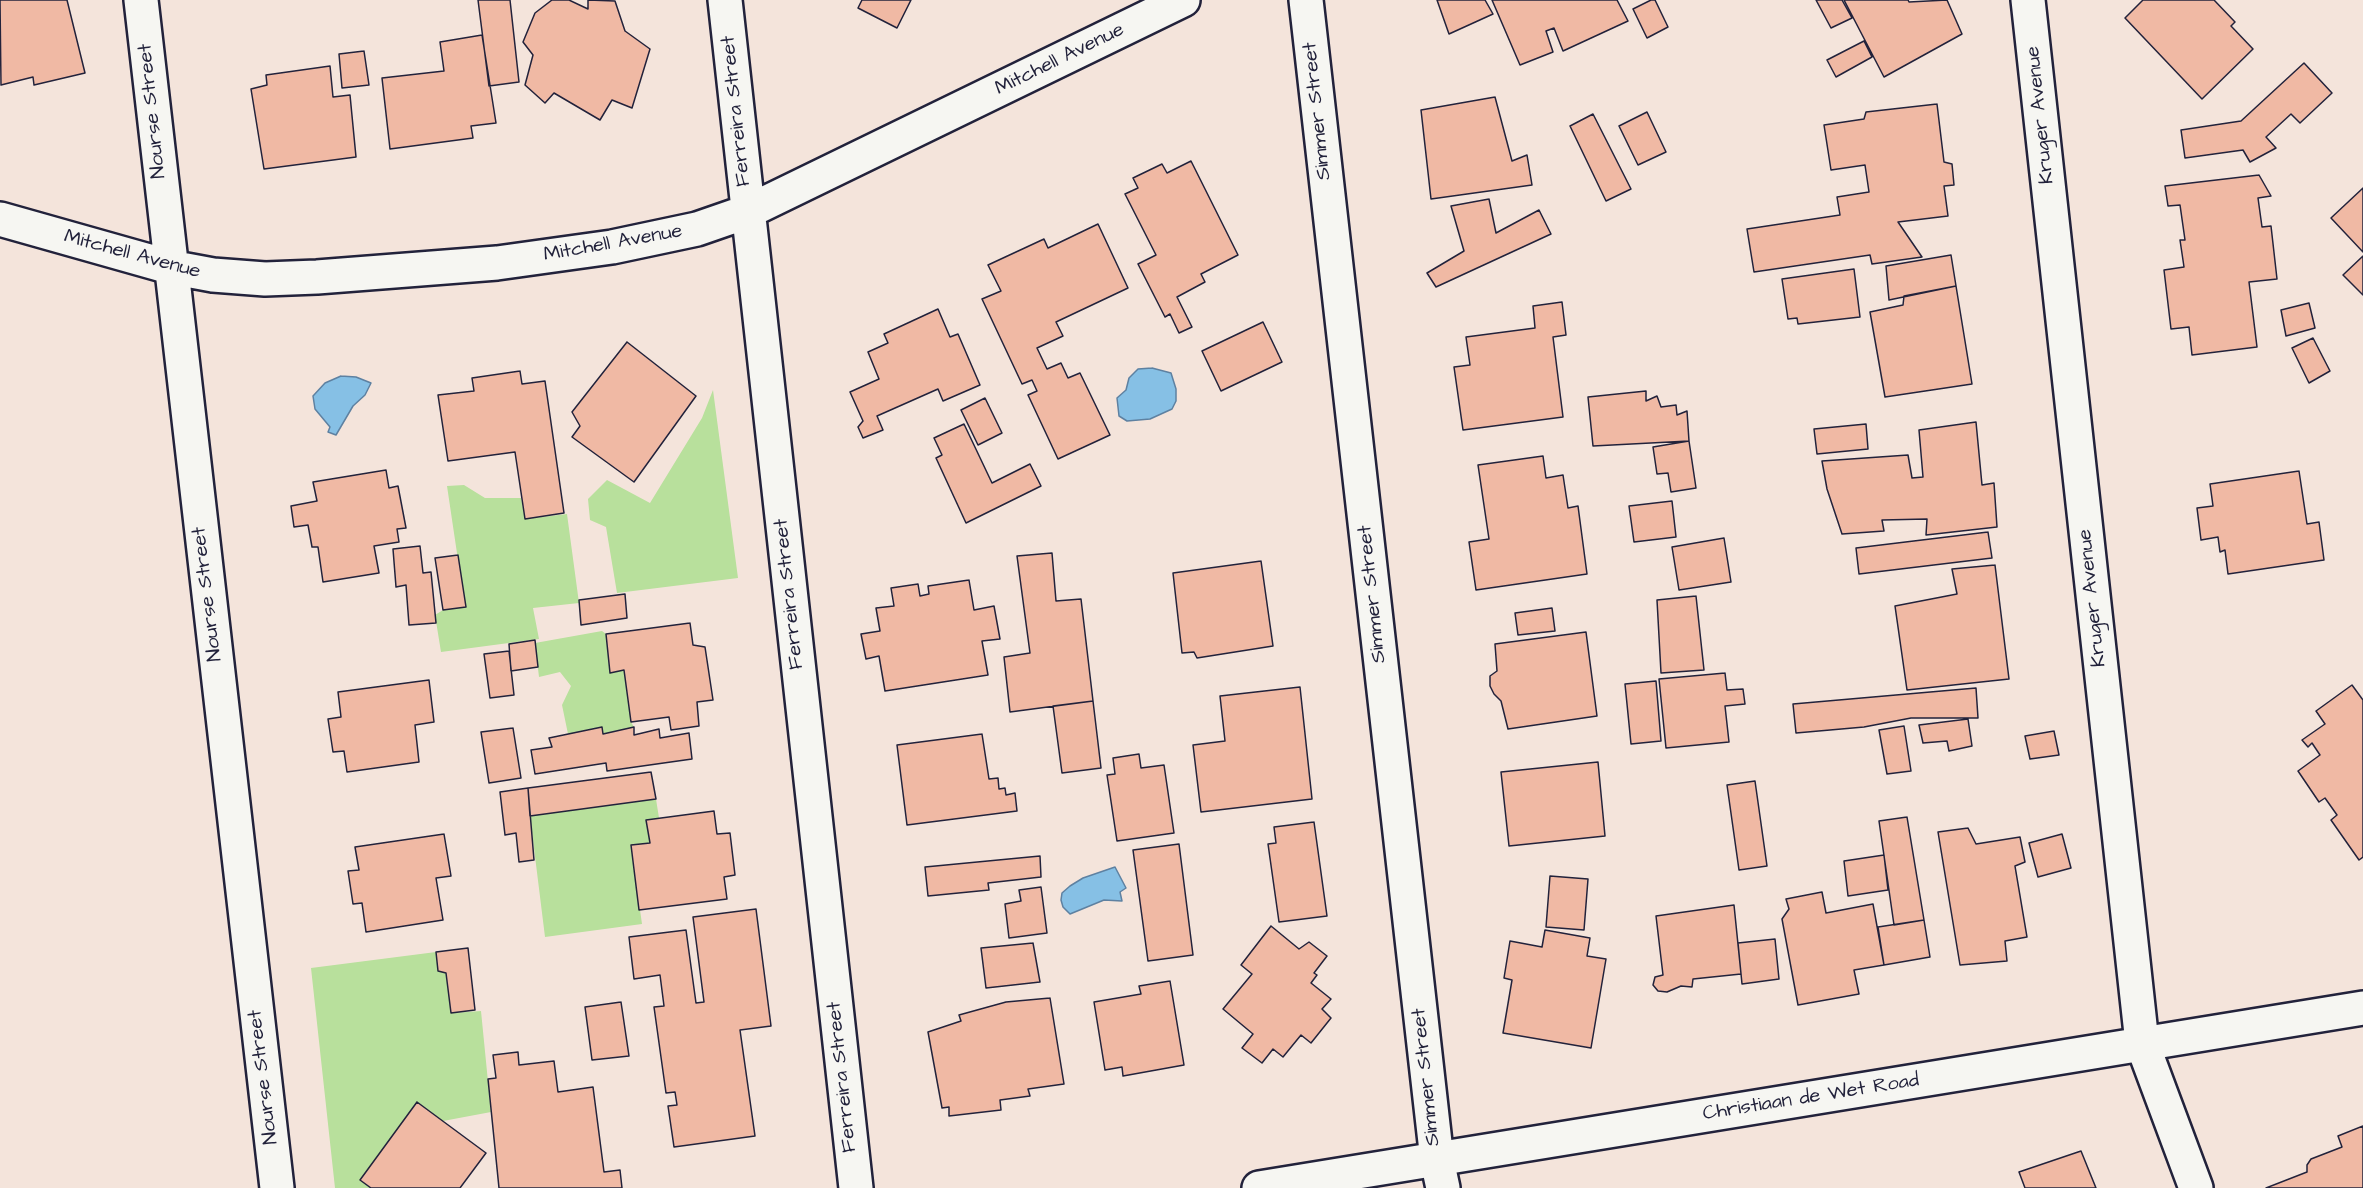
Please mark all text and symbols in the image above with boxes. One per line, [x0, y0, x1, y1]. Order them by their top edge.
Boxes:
street label: Mitchell Avenue [992, 18, 1128, 102]
street label: Ferreira Street [717, 34, 757, 188]
street label: Simmer Street [1299, 41, 1337, 181]
street label: Nourse Street [134, 42, 172, 180]
street label: Kruger Avenue [2022, 45, 2060, 185]
street label: Mitchell Avenue [542, 220, 684, 268]
street label: Mitchell Avenue [61, 225, 203, 285]
street label: Ferreira Street [770, 517, 810, 671]
street label: Simmer Street [1354, 524, 1392, 664]
street label: Nourse Street [188, 525, 228, 663]
street label: Kruger Avenue [2074, 528, 2112, 668]
street label: Ferreira Street [823, 1000, 863, 1154]
street label: Simmer Street [1408, 1007, 1446, 1147]
street label: Nourse Street [244, 1008, 284, 1146]
street label: Christiaan de Wet Road [1701, 1069, 1921, 1127]

